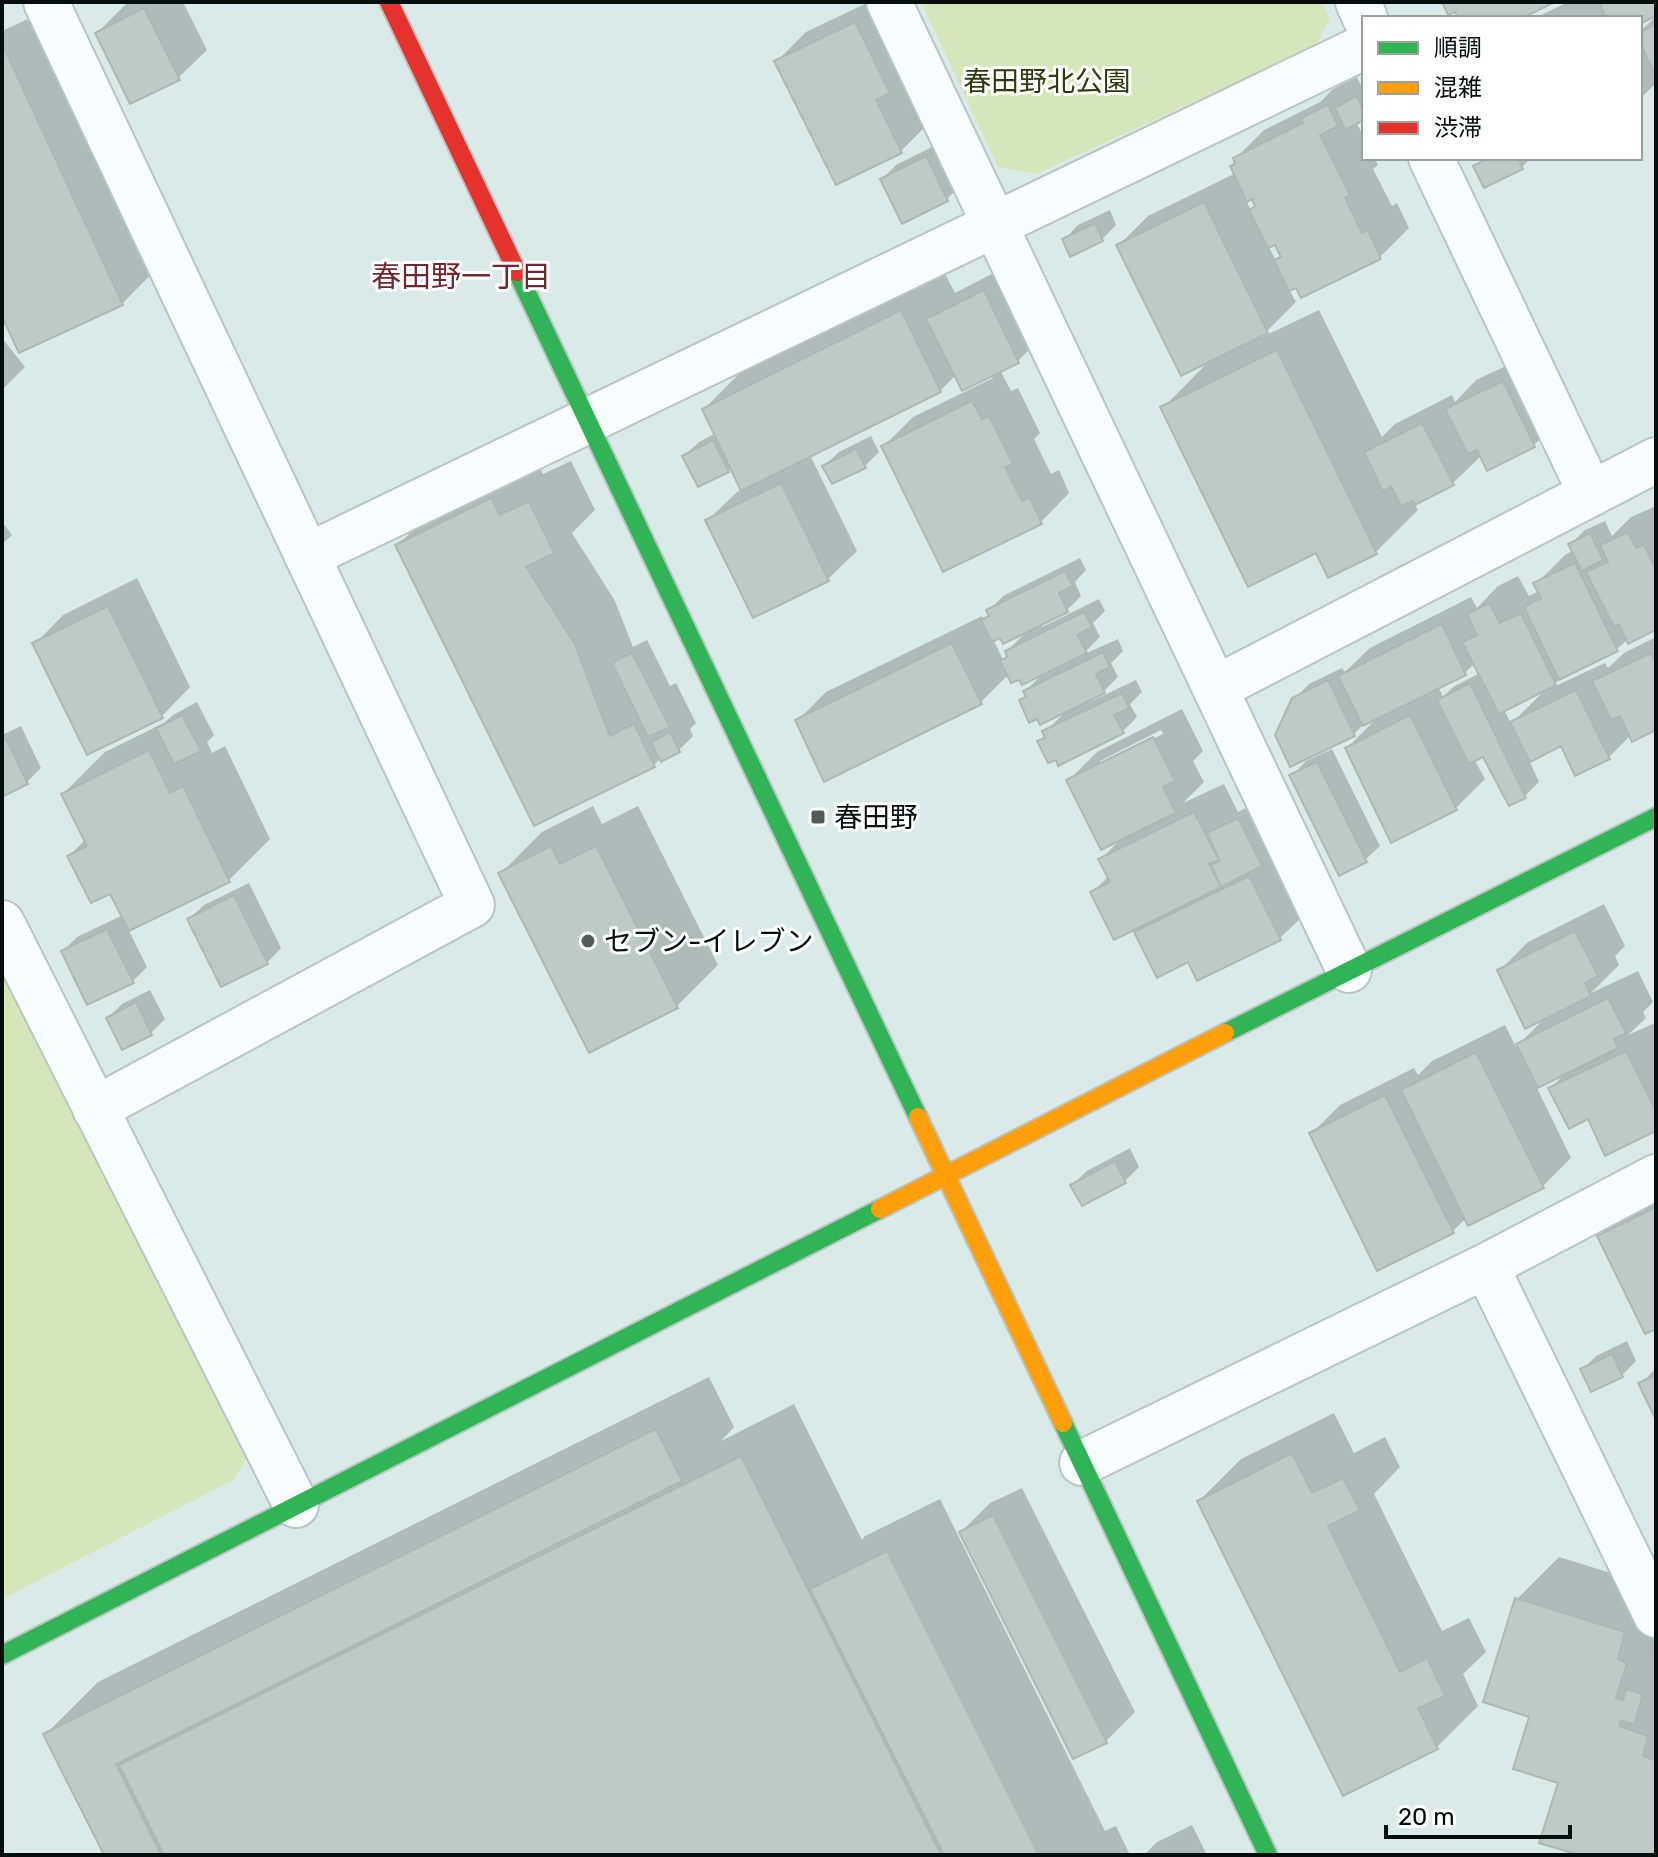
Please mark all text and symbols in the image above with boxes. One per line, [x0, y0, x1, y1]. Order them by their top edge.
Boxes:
legend [1362, 16, 1642, 160]
text: 順調 [1434, 34, 1482, 62]
park label: 春田野北公園 [963, 65, 1131, 98]
text: 混雑 [1434, 74, 1482, 102]
text: 渋滞 [1434, 114, 1482, 142]
district label: 春田野一丁目 [371, 259, 551, 295]
place label: 春田野 [834, 801, 918, 834]
marker: 春田野 [809, 808, 827, 826]
place label: セブン-イレブン [604, 925, 814, 958]
marker: セブン-イレブン [579, 932, 597, 950]
scale bar [1386, 1789, 1570, 1839]
text: 20 m [1398, 1803, 1455, 1831]

